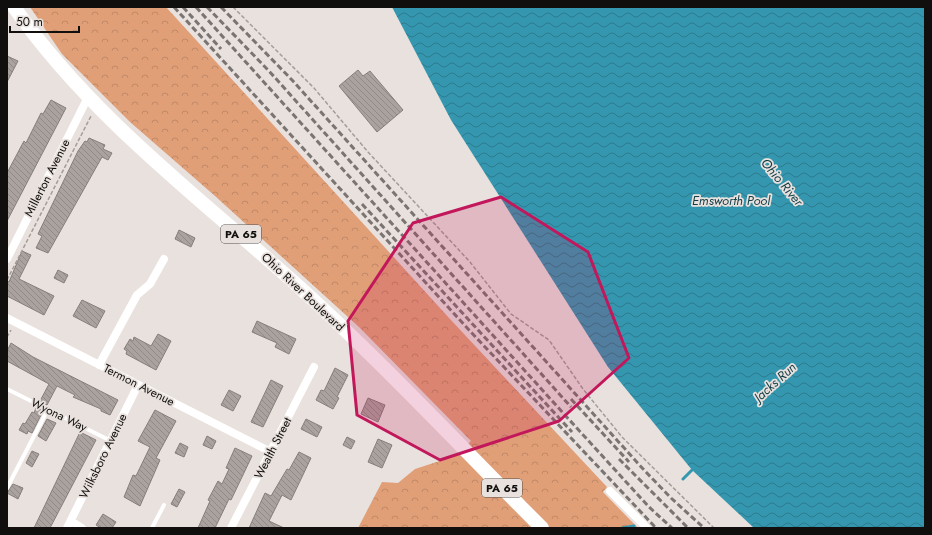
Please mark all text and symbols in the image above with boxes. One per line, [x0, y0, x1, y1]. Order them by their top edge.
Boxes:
scale bar [10, 8, 79, 34]
text: 50 m [16, 13, 43, 31]
street label: Millerton Avenue [20, 136, 74, 220]
water label: Ohio River [756, 154, 808, 211]
water label: Emsworth Pool [692, 191, 771, 210]
road number: PA 65 [221, 225, 261, 243]
street label: Ohio River Boulevard [257, 249, 349, 335]
water label: Jacks Run [747, 358, 801, 408]
street label: Termon Avenue [100, 359, 178, 411]
street label: Wyona Way [28, 394, 91, 437]
street label: Wilksboro Avenue [75, 410, 131, 502]
street label: Wealth Street [250, 414, 296, 482]
road number: PA 65 [482, 479, 522, 497]

